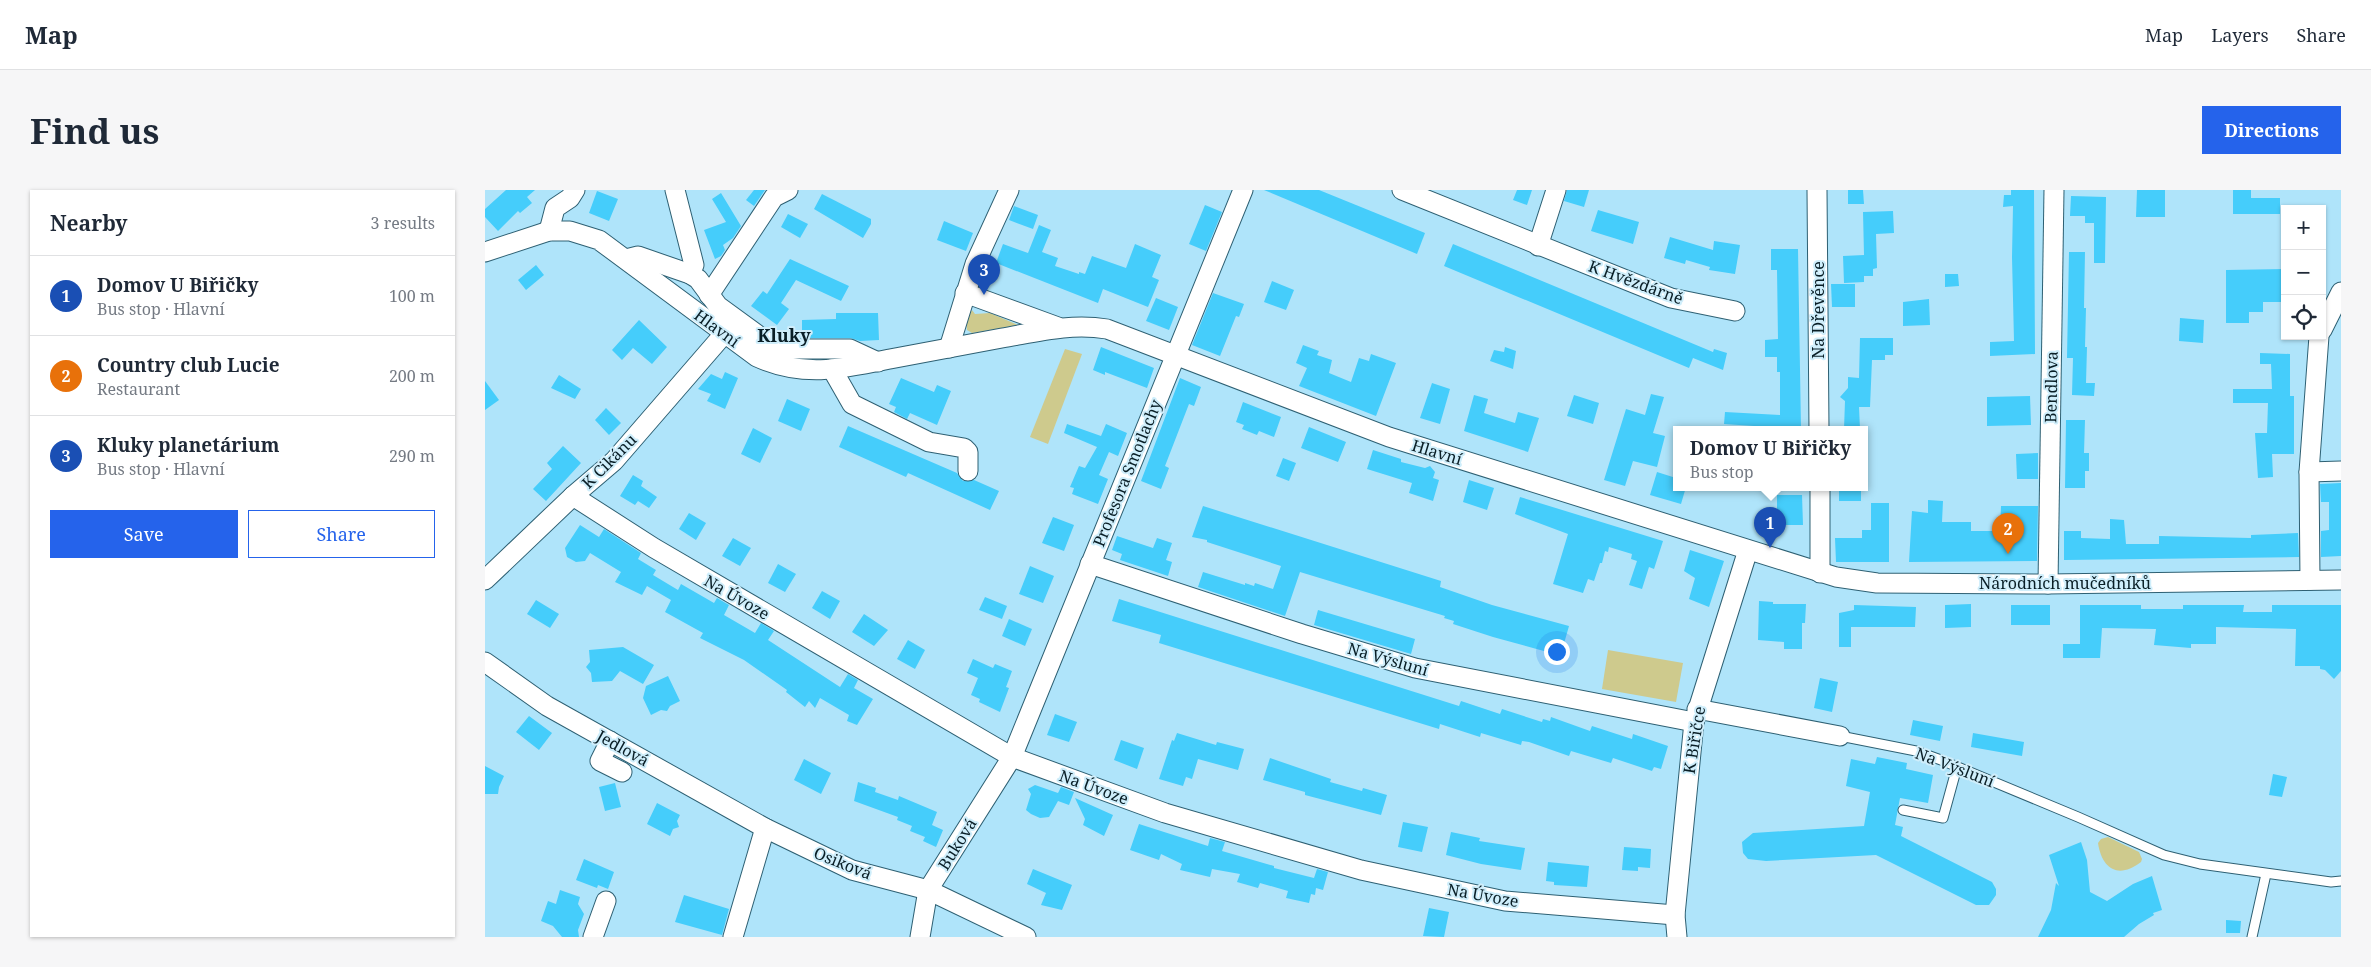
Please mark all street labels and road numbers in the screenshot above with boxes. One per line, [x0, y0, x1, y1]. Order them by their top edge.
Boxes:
street label: K Hvězdárně [1586, 255, 1686, 309]
street label: Na Dřevěnce [1807, 261, 1829, 359]
street label: Hlavní [690, 304, 744, 352]
street label: Bendlova [2039, 351, 2063, 423]
street label: Profesora Smotlachy [1087, 395, 1167, 550]
street label: K Cikánu [577, 429, 641, 493]
street label: Hlavní [1409, 434, 1465, 470]
street label: Na Úvoze [700, 569, 774, 625]
street label: Národních mučedníků [1979, 572, 2151, 594]
street label: Na Výsluní [1345, 637, 1431, 681]
street label: K Biřičce [1678, 705, 1710, 775]
street label: Jedlová [592, 724, 653, 771]
street label: Na Výsluní [1912, 742, 1998, 792]
street label: Na Úvoze [1056, 764, 1132, 810]
street label: Buková [933, 814, 981, 874]
street label: Osiková [811, 841, 875, 885]
street label: Na Úvoze [1446, 878, 1520, 912]

